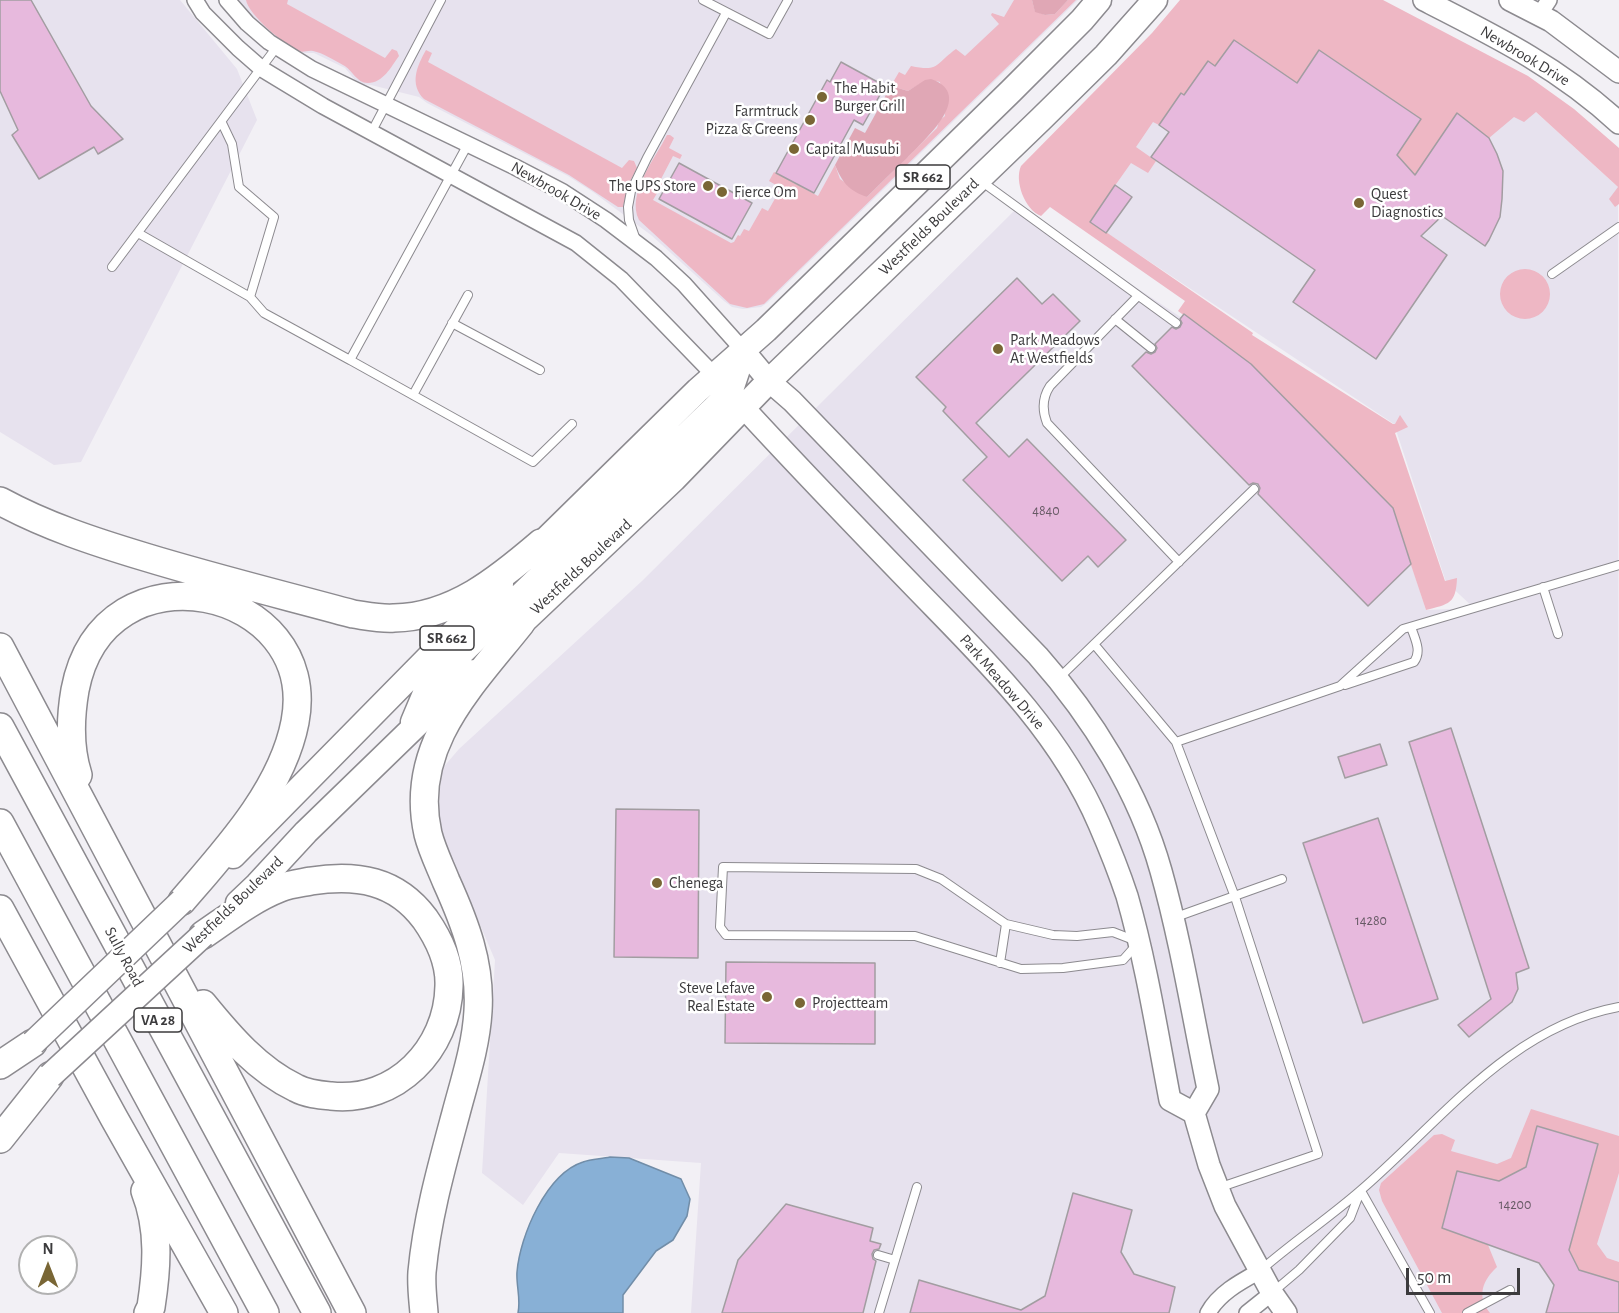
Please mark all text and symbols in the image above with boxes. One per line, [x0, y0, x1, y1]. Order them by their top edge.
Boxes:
street label: Newbrook Drive [1477, 22, 1573, 90]
place label: The Habit Burger Grill [834, 78, 905, 116]
marker: The Habit Burger Grill [815, 90, 829, 104]
place label: Farmtruck Pizza & Greens [705, 101, 798, 139]
marker: Farmtruck Pizza & Greens [803, 113, 817, 127]
place label: Capital Musubi [806, 139, 899, 159]
marker: Capital Musubi [787, 142, 801, 156]
street label: Newbrook Drive [508, 157, 604, 225]
road number: SR 662 [896, 165, 950, 189]
street label: Westfields Boulevard [875, 174, 983, 280]
place label: The UPS Store [609, 176, 696, 196]
marker: The UPS Store [701, 179, 715, 193]
place label: Fierce Om [734, 182, 796, 202]
place label: Quest Diagnostics [1371, 184, 1443, 222]
marker: Fierce Om [715, 185, 729, 199]
marker: Quest Diagnostics [1352, 196, 1366, 210]
place label: Park Meadows At Westfields [1010, 330, 1100, 368]
marker: Park Meadows At Westfields [991, 342, 1005, 356]
house number: 4840 [1032, 503, 1060, 519]
street label: Westfields Boulevard [526, 515, 636, 619]
road number: SR 662 [420, 626, 474, 650]
street label: Park Meadow Drive [955, 630, 1049, 734]
street label: Westfields Boulevard [179, 852, 287, 958]
place label: Chenega [669, 873, 723, 893]
marker: Chenega [650, 876, 664, 890]
house number: 14280 [1355, 913, 1387, 929]
street label: Sully Road [100, 924, 148, 990]
place label: Steve Lefave Real Estate [679, 978, 755, 1016]
marker: Steve Lefave Real Estate [760, 990, 774, 1004]
place label: Projectteam [812, 993, 888, 1013]
marker: Projectteam [793, 996, 807, 1010]
road number: VA 28 [134, 1008, 182, 1032]
house number: 14200 [1499, 1197, 1531, 1213]
north arrow [18, 1235, 78, 1295]
text: N [42, 1241, 54, 1257]
scale bar [1409, 1256, 1523, 1294]
text: 50 m [1417, 1269, 1451, 1287]

